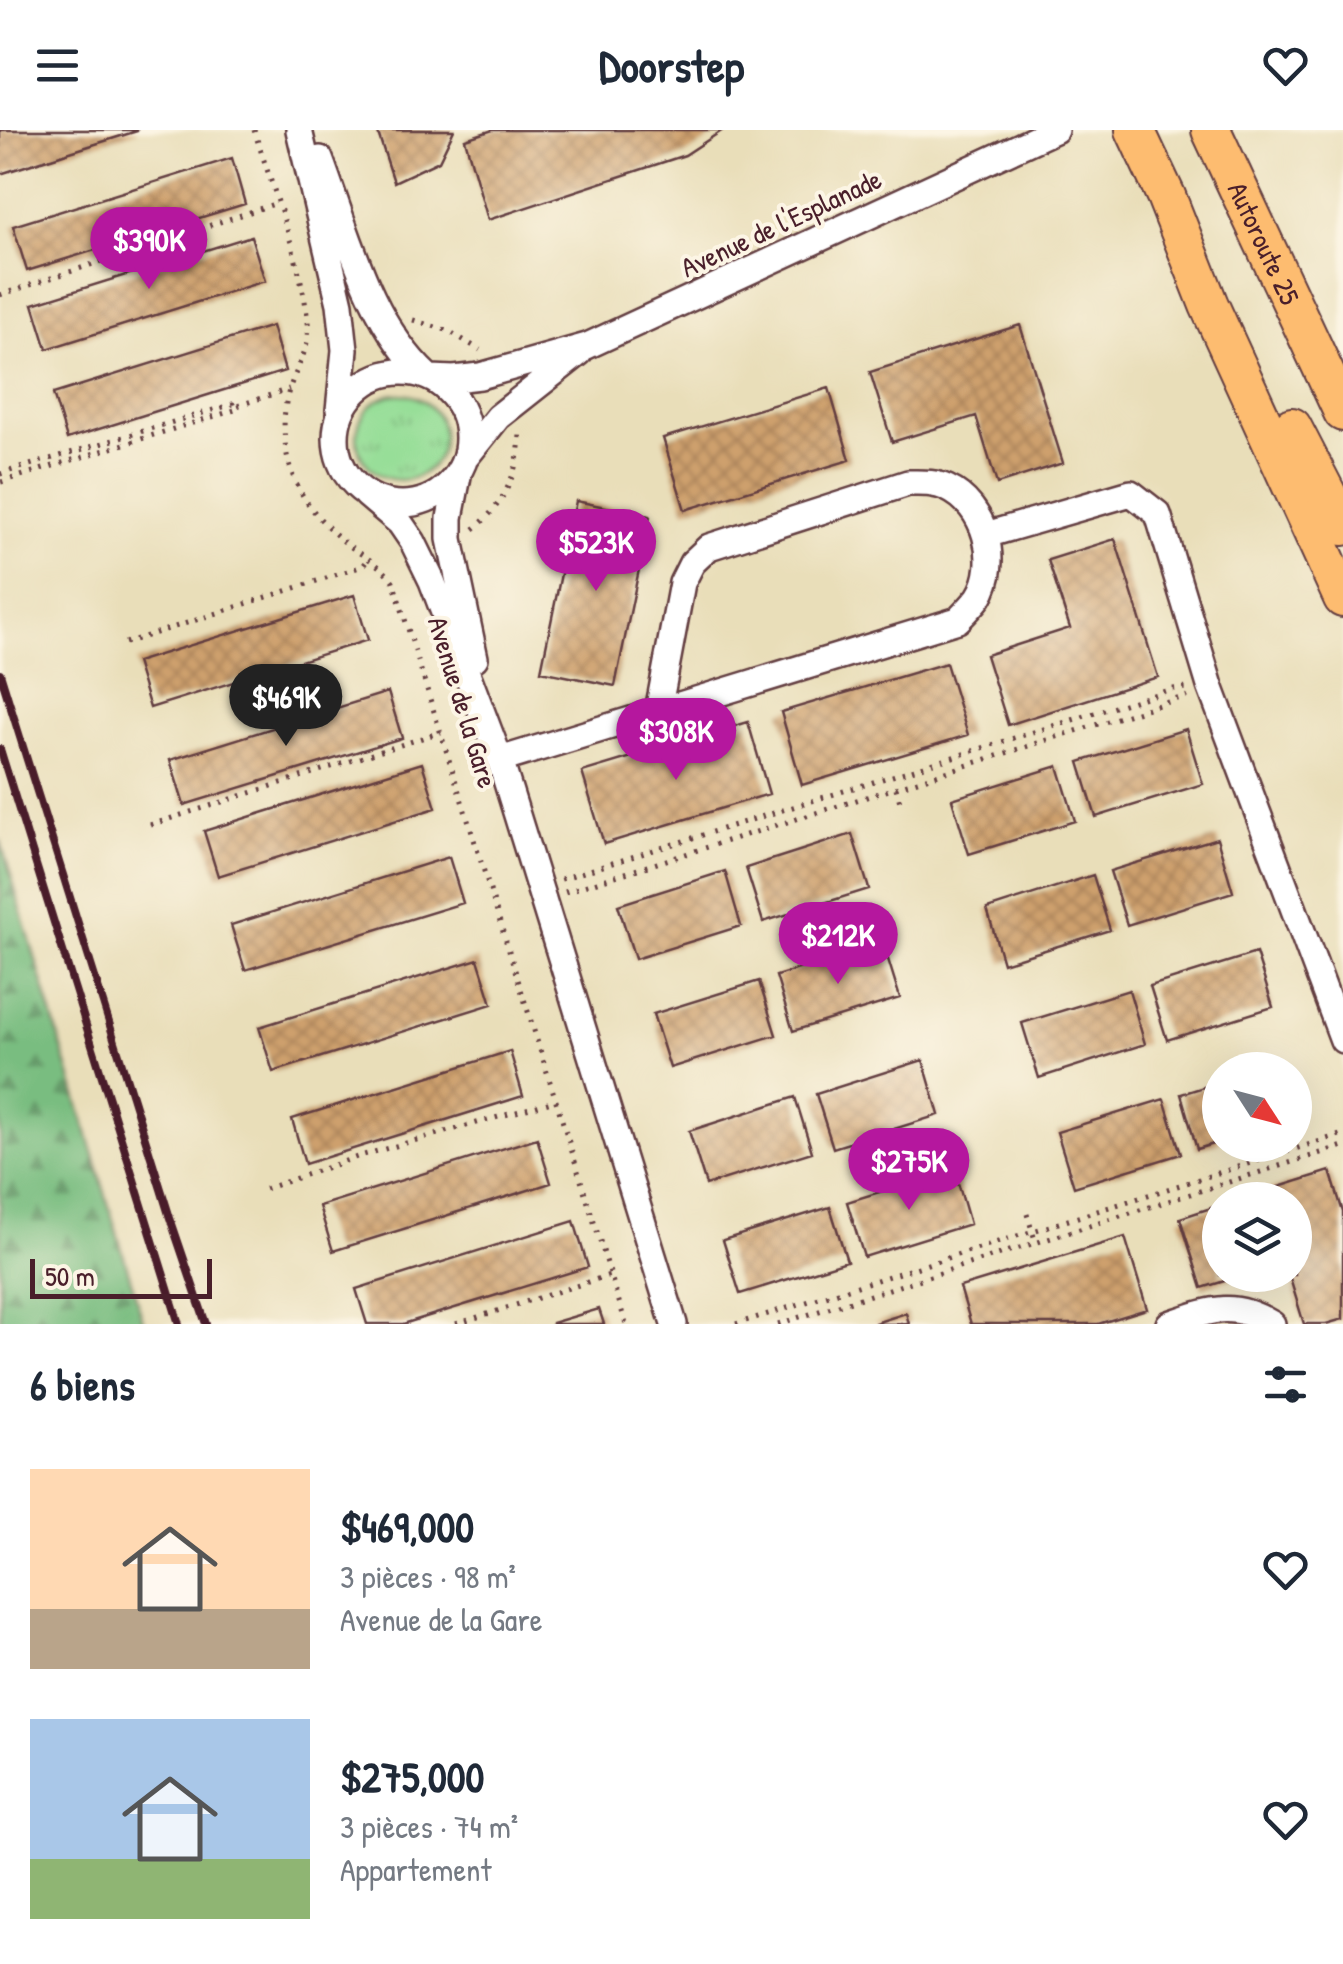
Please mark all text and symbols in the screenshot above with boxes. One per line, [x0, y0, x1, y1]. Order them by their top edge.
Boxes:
text: Doorstep [599, 35, 744, 96]
icon: menu [30, 38, 85, 93]
icon: heart [1258, 38, 1313, 93]
street label: Avenue de l'Esplanade [675, 160, 887, 286]
street label: Autoroute 25 [1219, 176, 1309, 311]
pin: $390K [79, 207, 219, 292]
text: $390K [112, 218, 186, 261]
pin: $523K [526, 509, 666, 594]
text: $523K [558, 520, 634, 563]
street label: Avenue de la Gare [419, 612, 507, 792]
pin: $469K [216, 664, 356, 749]
text: $469K [251, 675, 321, 718]
pin: $308K [606, 698, 746, 783]
text: $308K [638, 709, 714, 752]
pin: $212K [768, 902, 908, 987]
text: $212K [801, 913, 875, 956]
north arrow [1202, 1052, 1312, 1162]
map controls [1202, 1052, 1312, 1292]
pin: $275K [839, 1128, 979, 1213]
text: $275K [870, 1139, 948, 1182]
button: layers [1202, 1182, 1312, 1292]
scale bar [30, 1254, 212, 1298]
text: 50 m [45, 1257, 95, 1295]
text: 6 biens [30, 1356, 135, 1413]
icon: filters [1258, 1357, 1313, 1412]
text: $469,000 [340, 1498, 474, 1555]
icon: home [110, 1509, 230, 1629]
icon: heart [1258, 1542, 1313, 1597]
text: 3 pièces · 98 m² [340, 1555, 516, 1598]
text: Avenue de la Gare [340, 1598, 542, 1641]
text: $275,000 [340, 1748, 484, 1805]
icon: home [110, 1759, 230, 1879]
icon: heart [1258, 1792, 1313, 1847]
text: 3 pièces · 74 m² [340, 1805, 518, 1848]
text: Appartement [340, 1848, 492, 1891]

